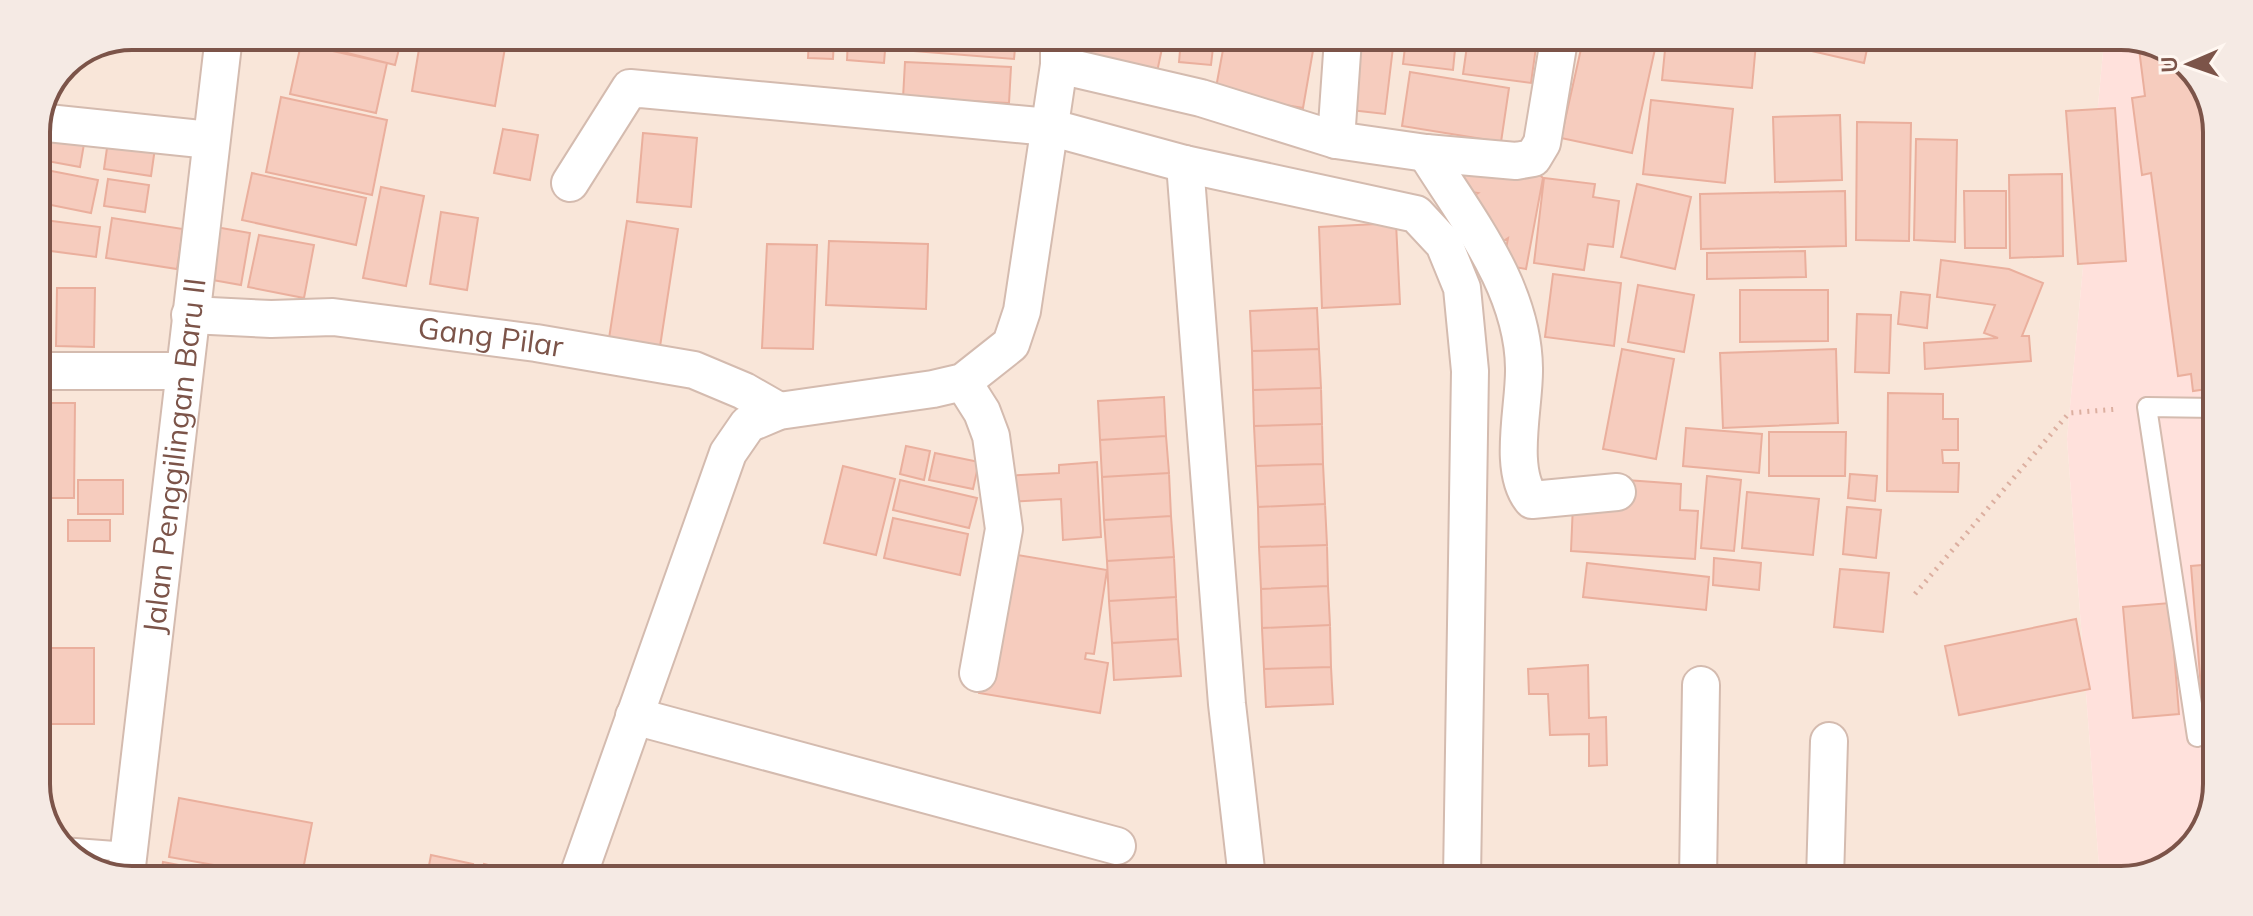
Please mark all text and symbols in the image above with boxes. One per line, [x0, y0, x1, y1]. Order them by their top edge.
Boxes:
north arrow [2149, 24, 2229, 104]
text: U [2155, 56, 2183, 73]
street label: Jalan Penggilingan Baru II [134, 276, 214, 636]
street label: Gang Pilar [416, 308, 566, 365]

